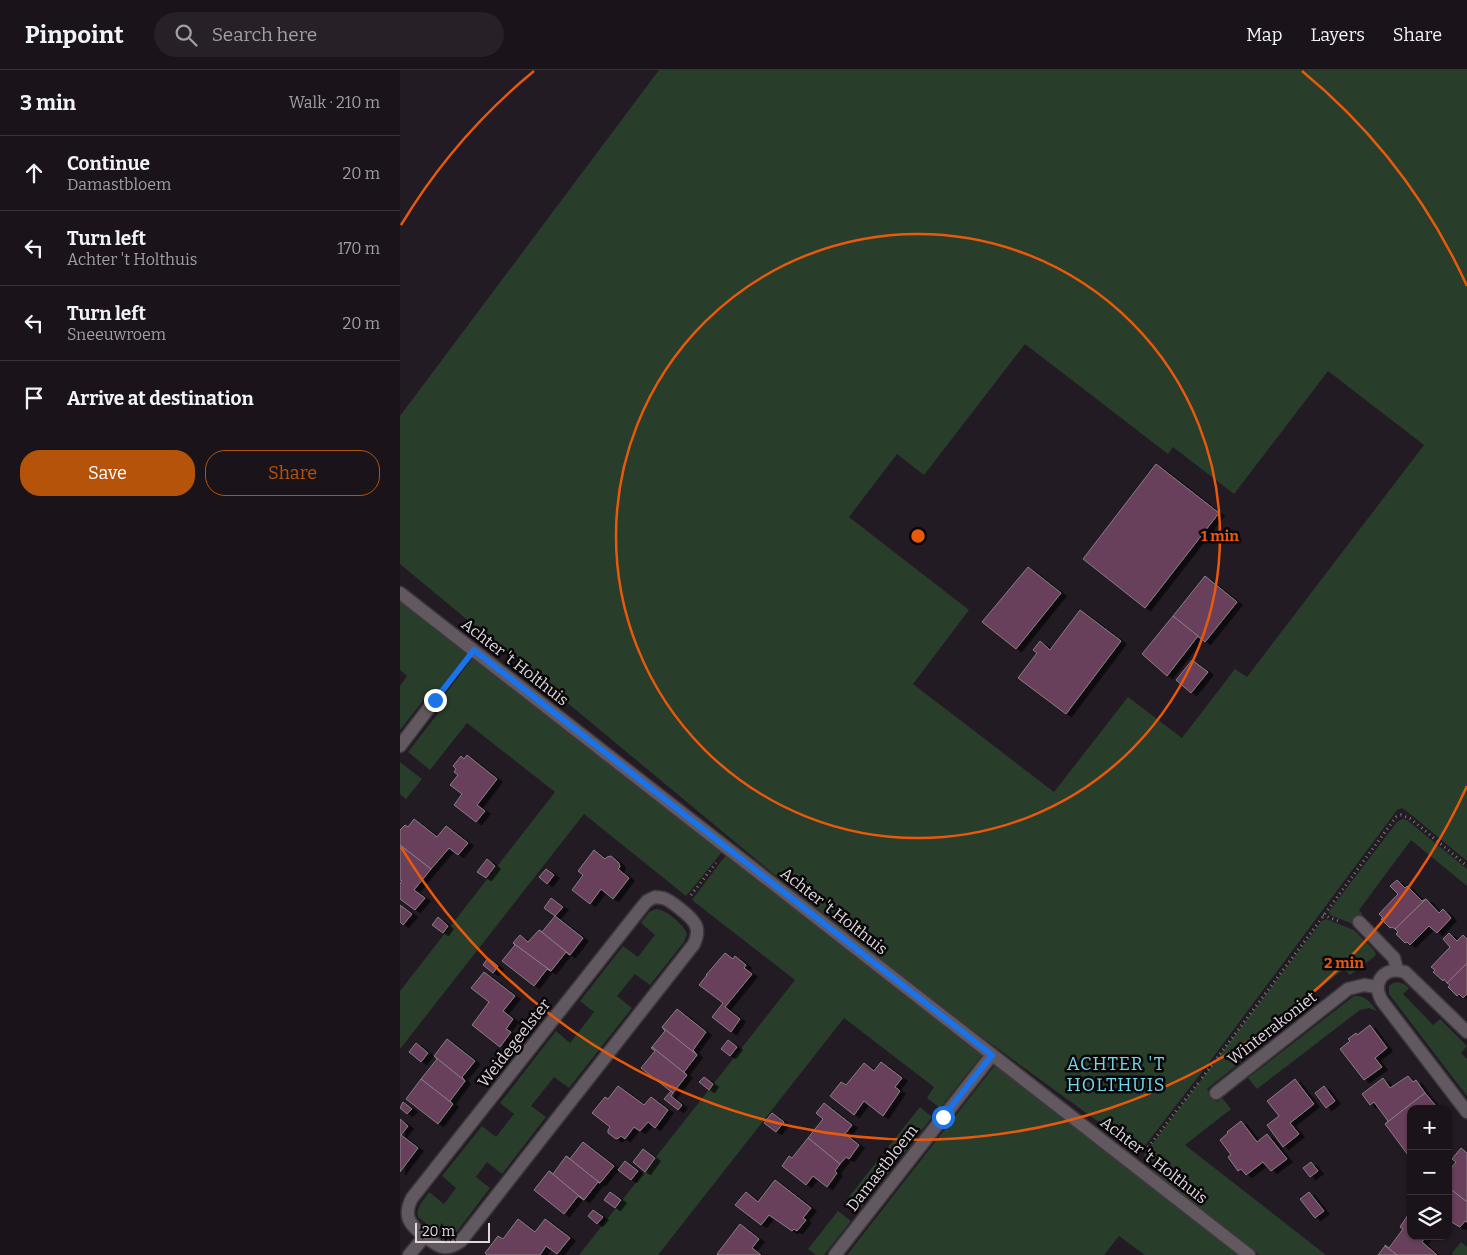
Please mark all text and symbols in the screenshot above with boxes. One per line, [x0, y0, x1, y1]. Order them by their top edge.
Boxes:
search box [154, 12, 504, 57]
text: Pinpoint [25, 21, 124, 49]
icon: search [172, 21, 200, 49]
text: Search here [212, 23, 317, 46]
text: Map [1246, 24, 1282, 46]
text: Layers [1310, 24, 1365, 46]
text: Share [1393, 24, 1442, 46]
text: 3 min [20, 90, 76, 116]
text: Walk · 210 m [289, 93, 380, 112]
text: Continue [67, 152, 150, 175]
icon: ahead [20, 159, 48, 187]
text: 20 m [343, 164, 380, 183]
text: Damastbloem [67, 175, 171, 194]
text: Turn left [67, 227, 146, 250]
icon: left [20, 234, 48, 262]
text: 170 m [337, 239, 380, 258]
text: Achter 't Holthuis [67, 250, 197, 269]
text: Turn left [67, 302, 146, 325]
icon: left [20, 309, 48, 337]
text: 20 m [343, 314, 380, 333]
text: Sneeuwroem [67, 325, 166, 344]
icon: arrive [20, 384, 48, 412]
text: Arrive at destination [67, 387, 254, 410]
button: Save [20, 450, 195, 496]
button: Share [205, 450, 380, 496]
centre of rings [909, 527, 927, 545]
text: 1 min [1201, 527, 1239, 545]
street label: Achter 't Holthuis [458, 614, 572, 710]
route end [424, 689, 447, 712]
street label: Achter 't Holthuis [777, 863, 891, 959]
text: 2 min [1324, 954, 1364, 972]
street label: Winterakoniet [1224, 987, 1320, 1069]
street label: Weidegeelster [474, 995, 554, 1091]
district label: ACHTER 'T HOLTHUIS [1066, 1053, 1166, 1096]
map controls [1407, 1105, 1452, 1240]
button: + [1407, 1105, 1452, 1150]
route start [932, 1106, 955, 1129]
street label: Achter 't Holthuis [1097, 1112, 1211, 1208]
street label: Damastbloem [842, 1121, 922, 1215]
button: − [1407, 1150, 1452, 1195]
button: layers [1407, 1195, 1452, 1240]
scale bar [415, 1220, 490, 1243]
text: 20 m [422, 1223, 455, 1240]

